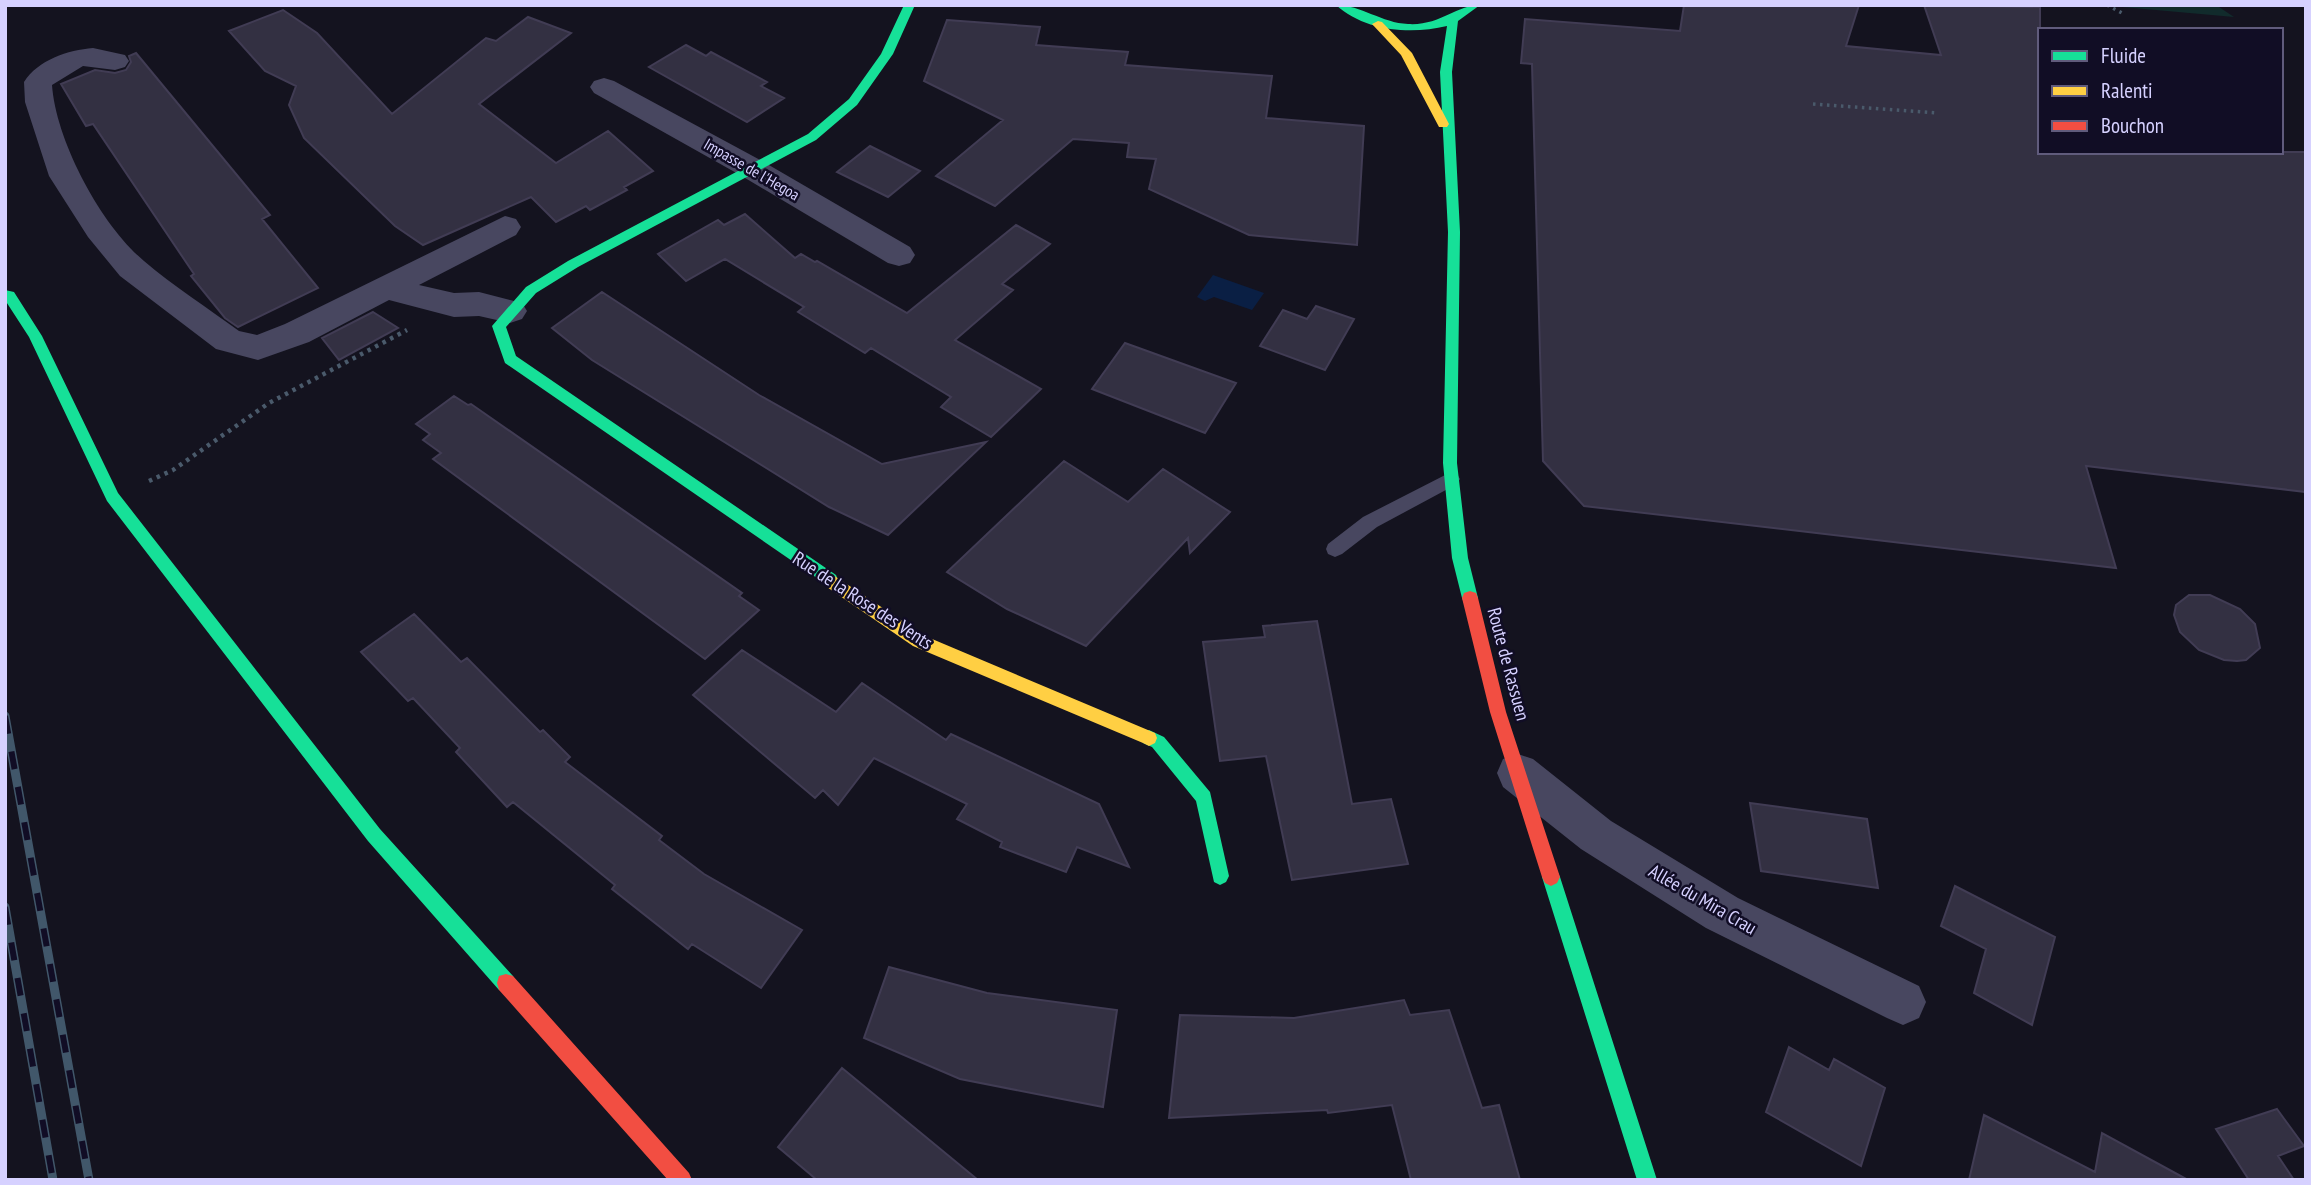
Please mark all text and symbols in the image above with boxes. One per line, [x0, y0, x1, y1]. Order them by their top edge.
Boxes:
legend [2038, 28, 2283, 154]
text: Fluide [2101, 42, 2146, 69]
text: Ralenti [2101, 77, 2153, 104]
text: Bouchon [2101, 112, 2164, 139]
street label: Impasse de l'Hegoa [701, 134, 803, 204]
street label: Rue de la Rose des Vents [789, 546, 937, 654]
street label: Route de Rassuen [1482, 605, 1536, 723]
street label: Allée du Mira Crau [1645, 858, 1761, 940]

